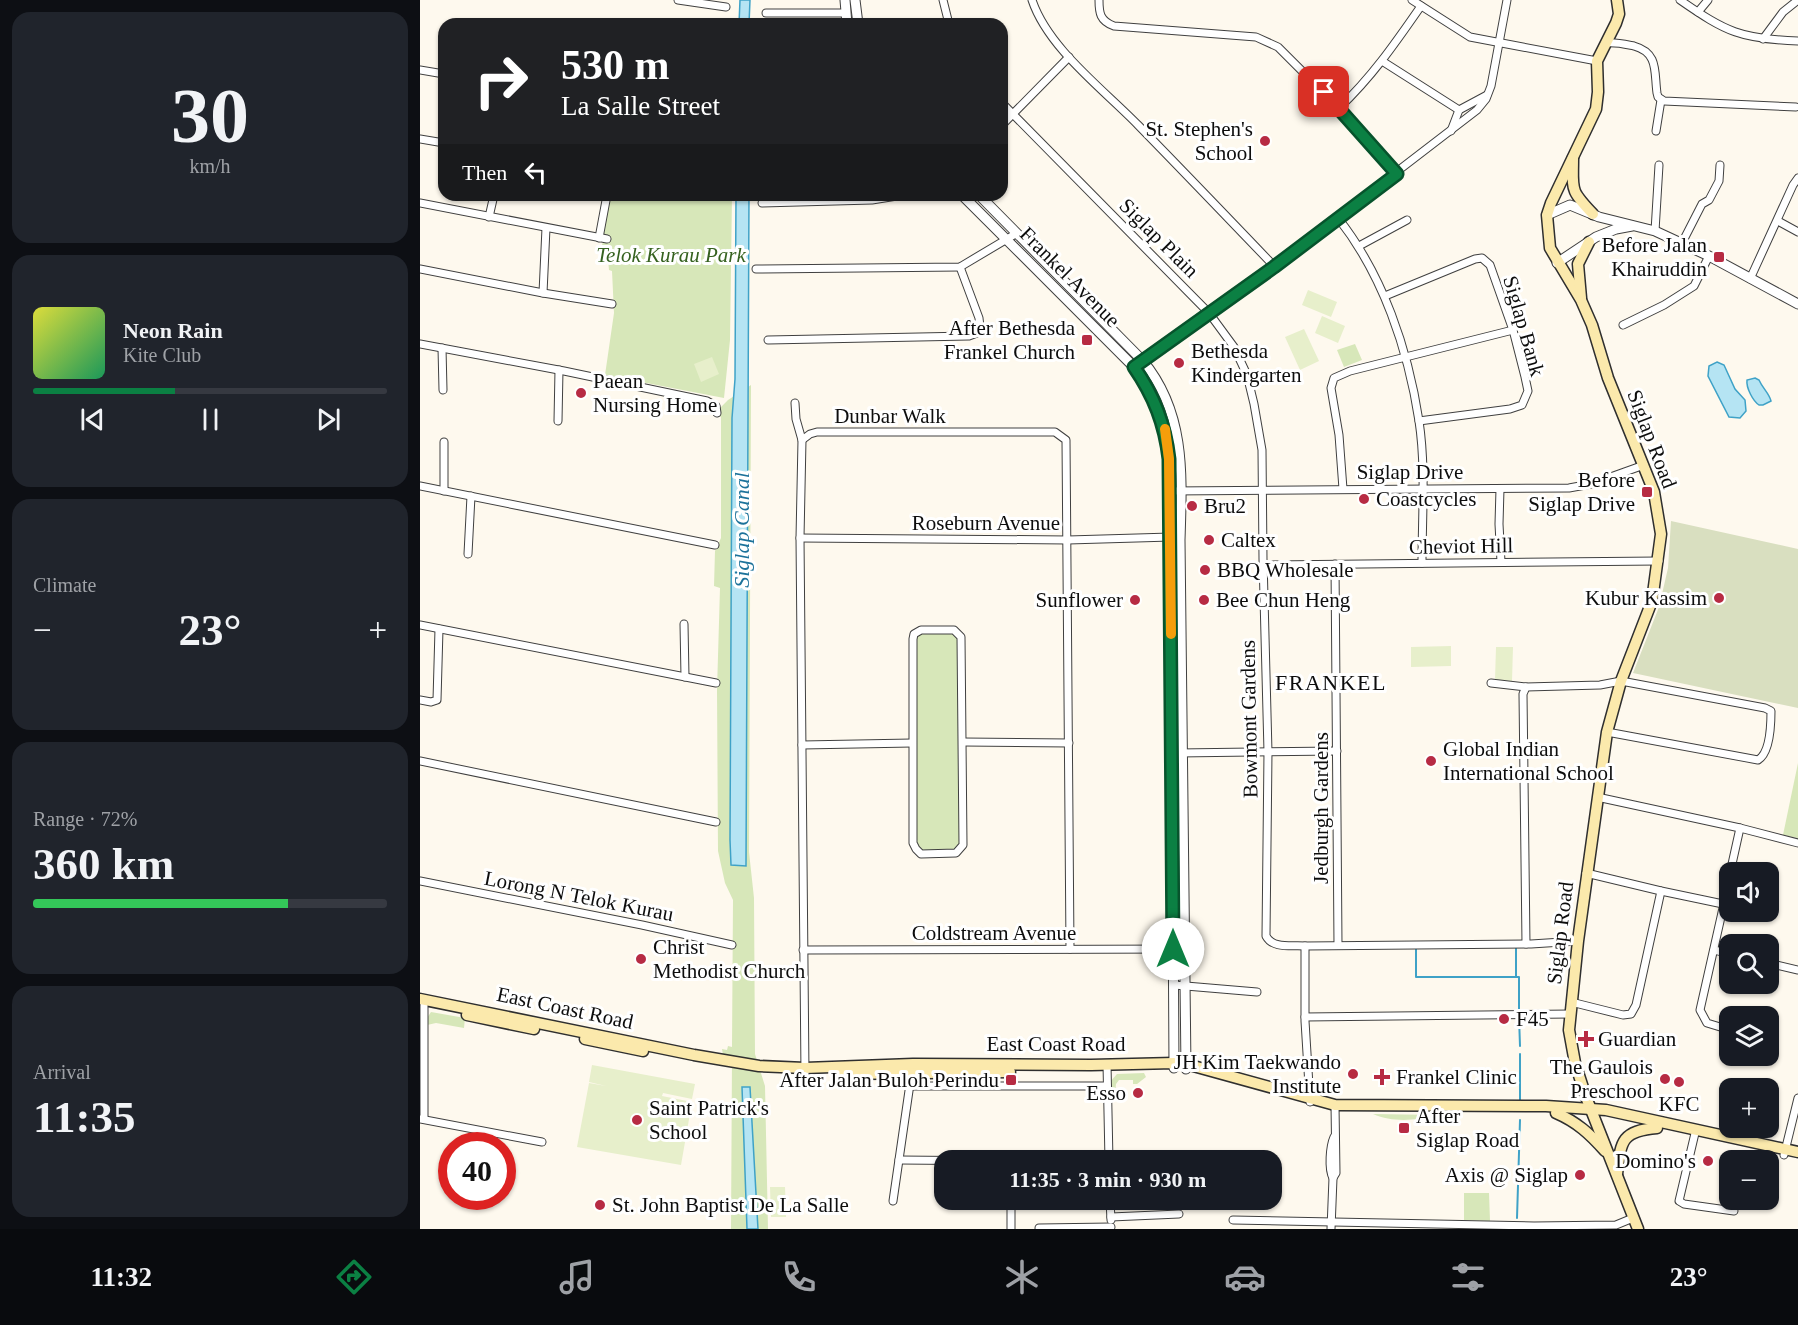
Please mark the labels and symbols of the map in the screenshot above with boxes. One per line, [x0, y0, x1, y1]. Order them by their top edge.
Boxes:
pin [1298, 66, 1349, 117]
place label: St. Stephen's School [1145, 117, 1253, 165]
marker: St. Stephen's School [1258, 134, 1272, 148]
street label: Siglap Plain [1114, 193, 1204, 283]
street label: Frankel Avenue [1015, 222, 1125, 332]
place label: Before Jalan Khairuddin [1601, 233, 1707, 281]
park label: Telok Kurau Park [596, 243, 747, 267]
marker: Before Jalan Khairuddin [1712, 250, 1726, 264]
street label: Siglap Bank [1498, 273, 1550, 379]
place label: After Bethesda Frankel Church [944, 316, 1076, 364]
marker: After Bethesda Frankel Church [1080, 333, 1094, 347]
place label: Bethesda Kindergarten [1191, 339, 1302, 387]
marker: Bethesda Kindergarten [1172, 356, 1186, 370]
place label: Paean Nursing Home [593, 369, 717, 417]
marker: Paean Nursing Home [574, 386, 588, 400]
street label: Siglap Road [1622, 387, 1682, 492]
street label: Dunbar Walk [834, 404, 946, 428]
street label: Siglap Drive [1357, 460, 1463, 484]
place label: Before Siglap Drive [1528, 468, 1635, 516]
water label: Siglap Canal [729, 472, 754, 588]
marker: Before Siglap Drive [1640, 485, 1654, 499]
place label: Coastcycles [1376, 487, 1476, 511]
marker: Coastcycles [1357, 492, 1371, 506]
place label: Bru2 [1204, 494, 1246, 518]
marker: Bru2 [1185, 499, 1199, 513]
street label: Roseburn Avenue [912, 511, 1060, 535]
place label: Caltex [1221, 528, 1276, 552]
marker: Caltex [1202, 533, 1216, 547]
street label: Cheviot Hill [1409, 533, 1514, 559]
place label: BBQ Wholesale [1217, 558, 1354, 582]
marker: BBQ Wholesale [1198, 563, 1212, 577]
place label: Kubur Kassim [1585, 586, 1707, 610]
place label: Sunflower [1036, 588, 1123, 612]
place label: Bee Chun Heng [1216, 588, 1351, 612]
marker: Kubur Kassim [1712, 591, 1726, 605]
marker: Sunflower [1128, 593, 1142, 607]
marker: Bee Chun Heng [1197, 593, 1211, 607]
street label: Bowmont Gardens [1236, 640, 1262, 798]
district label: FRANKEL [1275, 670, 1387, 695]
street label: Jedburgh Gardens [1309, 732, 1333, 884]
place label: Global Indian International School [1443, 737, 1614, 785]
marker: Global Indian International School [1424, 754, 1438, 768]
street label: Lorong N Telok Kurau [482, 866, 676, 926]
street label: Siglap Road [1542, 880, 1578, 986]
position arrow [1141, 917, 1205, 981]
street label: Coldstream Avenue [912, 921, 1076, 945]
place label: Christ Methodist Church [653, 935, 806, 983]
marker: Christ Methodist Church [634, 952, 648, 966]
street label: East Coast Road [495, 982, 636, 1034]
place label: F45 [1516, 1007, 1549, 1031]
marker: F45 [1497, 1012, 1511, 1026]
place label: Guardian [1598, 1027, 1677, 1051]
street label: East Coast Road [987, 1032, 1126, 1056]
marker: Guardian [1579, 1032, 1593, 1046]
place label: JH Kim Taekwando Institute [1174, 1050, 1341, 1098]
place label: The Gaulois Preschool [1550, 1055, 1653, 1103]
place label: Frankel Clinic [1396, 1065, 1517, 1089]
marker: JH Kim Taekwando Institute [1346, 1067, 1360, 1081]
place label: After Jalan Buloh Perindu [779, 1068, 999, 1092]
marker: Frankel Clinic [1373, 1068, 1391, 1086]
marker: The Gaulois Preschool [1658, 1072, 1672, 1086]
marker: After Jalan Buloh Perindu [1004, 1073, 1018, 1087]
marker: KFC [1672, 1075, 1686, 1089]
place label: Esso [1086, 1081, 1126, 1105]
marker: Esso [1131, 1086, 1145, 1100]
place label: KFC [1659, 1092, 1699, 1116]
place label: Saint Patrick's School [649, 1096, 769, 1144]
place label: After Siglap Road [1416, 1104, 1520, 1152]
marker: Saint Patrick's School [630, 1113, 644, 1127]
marker: After Siglap Road [1397, 1121, 1411, 1135]
speed limit sign: 40 [438, 1132, 516, 1210]
place label: Domino's [1615, 1149, 1696, 1173]
marker: Domino's [1701, 1154, 1715, 1168]
place label: Axis @ Siglap [1445, 1163, 1568, 1187]
marker: Axis @ Siglap [1573, 1168, 1587, 1182]
place label: St. John Baptist De La Salle [612, 1193, 849, 1217]
marker: St. John Baptist De La Salle [593, 1198, 607, 1212]

